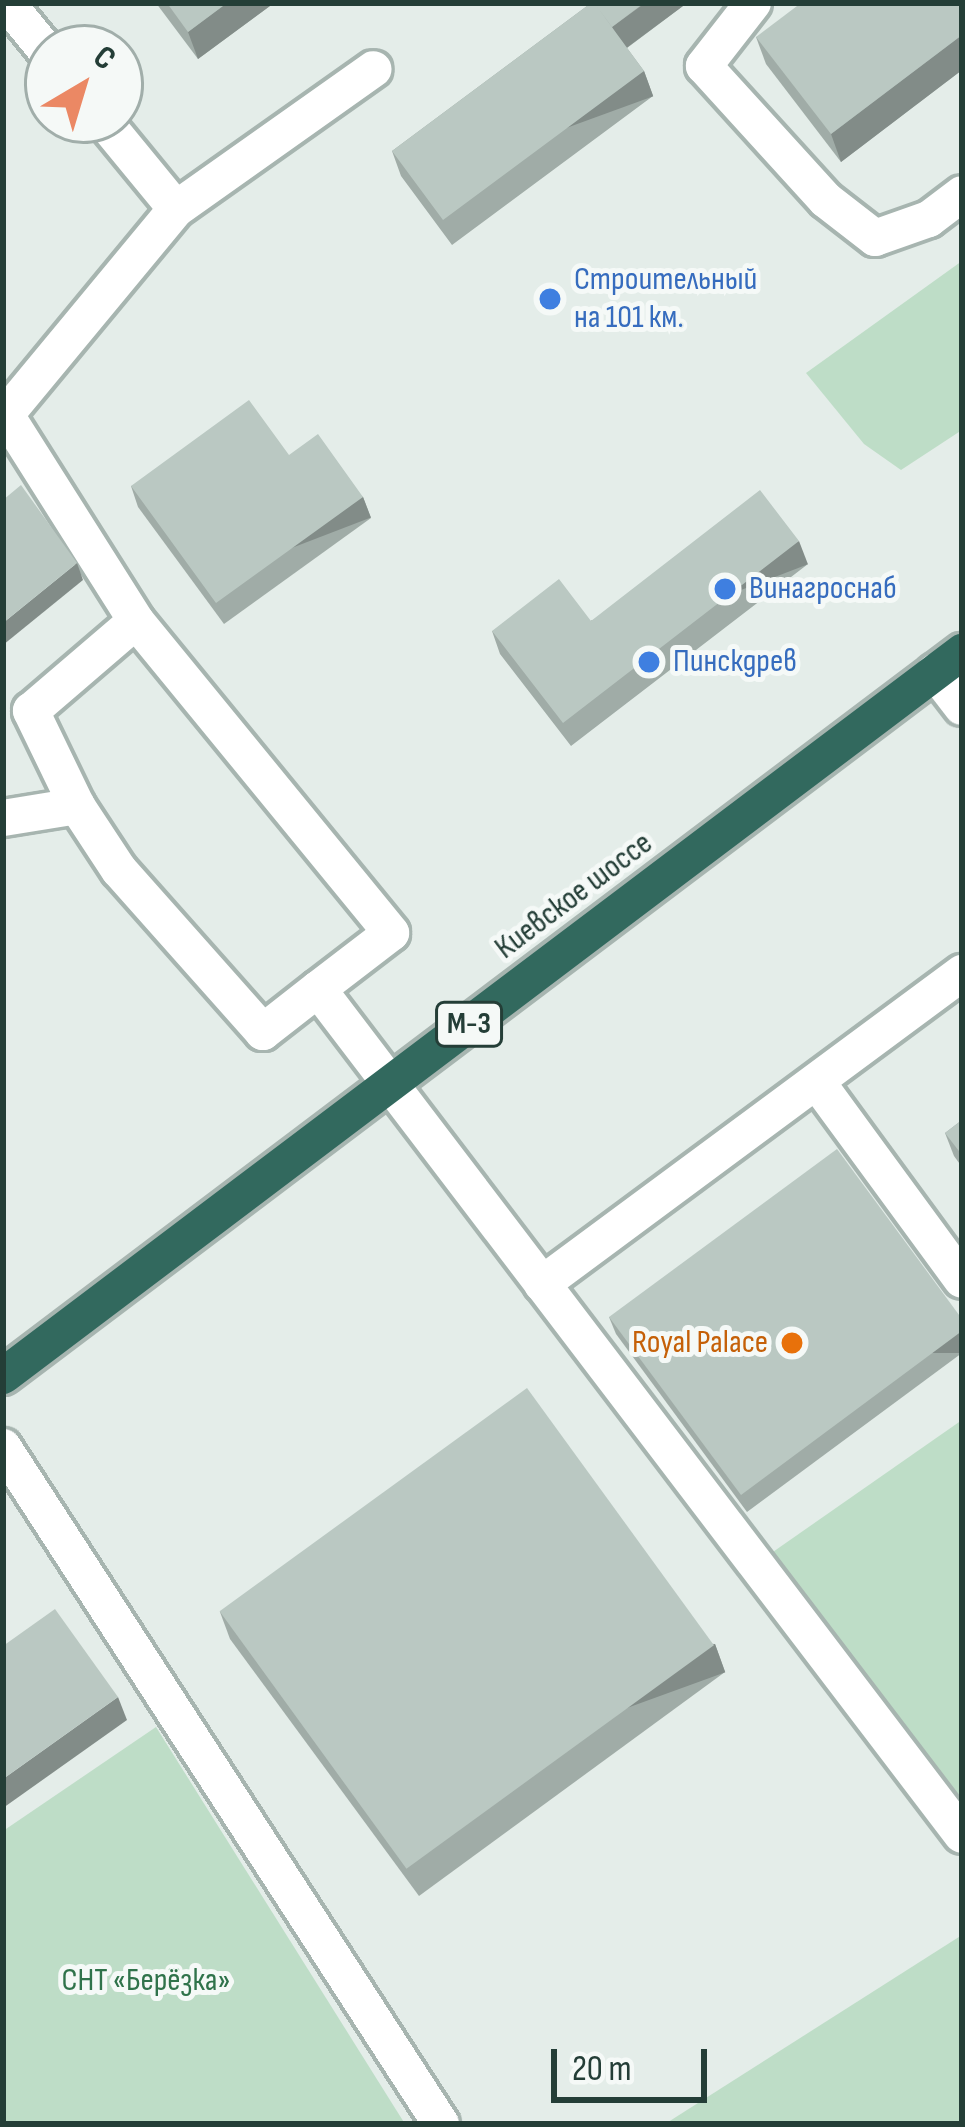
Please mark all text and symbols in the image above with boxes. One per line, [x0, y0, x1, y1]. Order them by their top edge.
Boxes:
north arrow [24, 24, 144, 144]
text: С [85, 37, 123, 79]
place label: Строительный на 101 км. [574, 260, 757, 338]
marker: Строительный на 101 км. [537, 286, 563, 312]
place label: Винагроснаб [749, 569, 897, 609]
marker: Винагроснаб [712, 576, 738, 602]
place label: Пинскдрев [673, 642, 797, 682]
marker: Пинскдрев [636, 649, 662, 675]
street label: Киевское шоссе [487, 824, 661, 968]
road number: М-3 [433, 1000, 505, 1048]
place label: Royal Palace [632, 1323, 768, 1363]
marker: Royal Palace [779, 1330, 805, 1356]
park label: СНТ «Берёзка» [61, 1961, 231, 2001]
scale bar [557, 2025, 713, 2099]
text: 20 m [572, 2048, 632, 2091]

